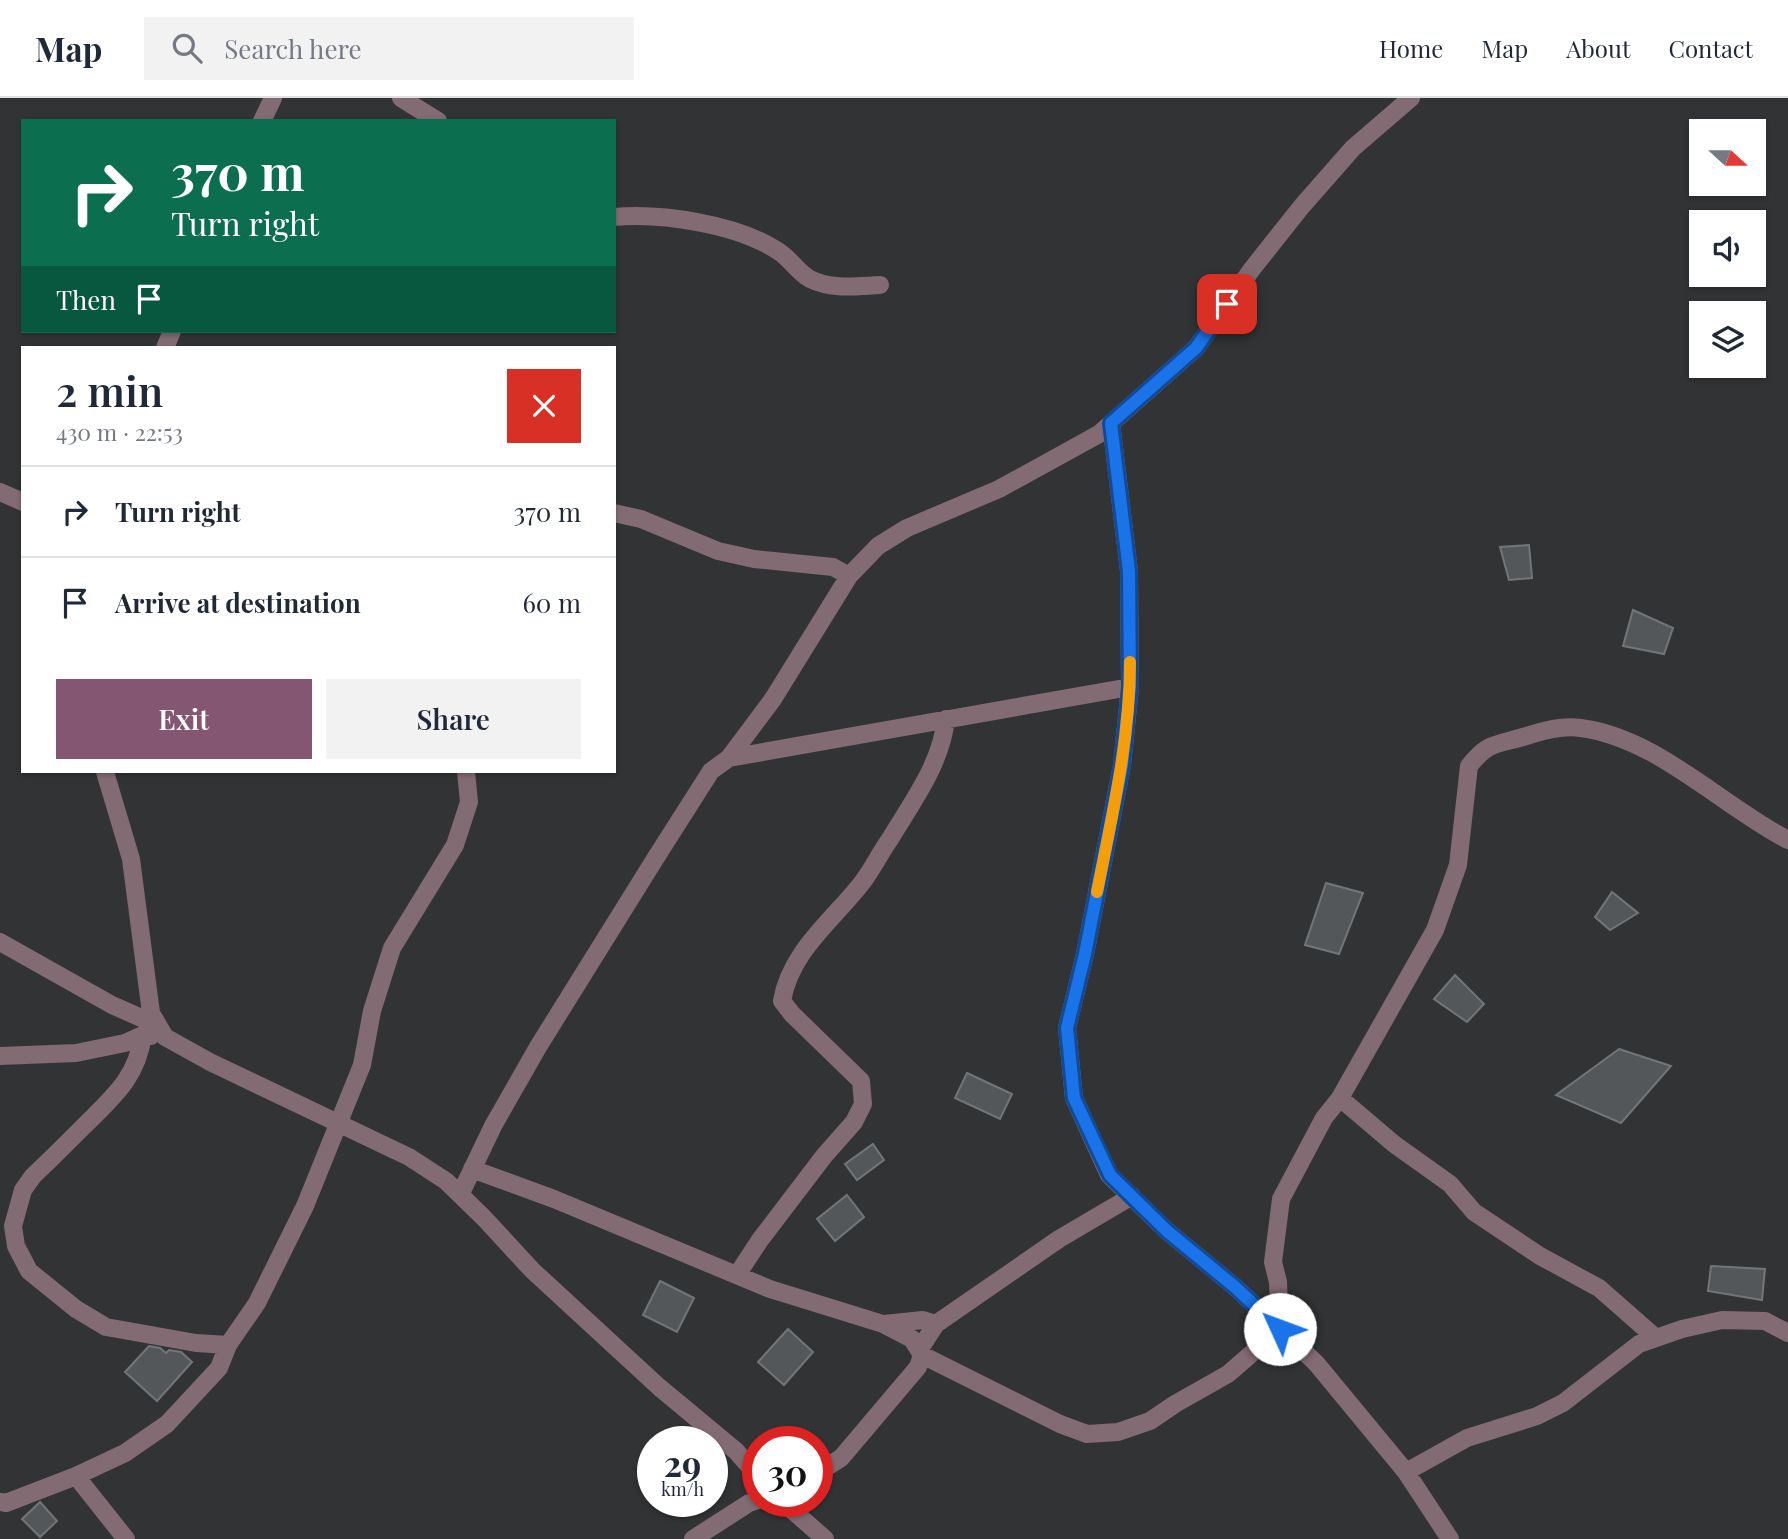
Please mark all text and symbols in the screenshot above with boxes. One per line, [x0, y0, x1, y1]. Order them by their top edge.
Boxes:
search box [144, 17, 634, 80]
text: Map [35, 26, 102, 70]
icon: search [168, 29, 206, 67]
text: Search here [224, 31, 362, 66]
text: Home [1379, 32, 1443, 64]
text: Map [1481, 32, 1528, 64]
text: About [1566, 32, 1630, 64]
text: Contact [1668, 32, 1753, 64]
north arrow [1689, 119, 1766, 196]
map controls [1689, 119, 1766, 378]
text: 370 m [171, 138, 305, 203]
icon: right [56, 147, 147, 238]
text: Turn right [171, 201, 319, 244]
button: sound [1689, 210, 1766, 287]
pin [1197, 274, 1257, 334]
icon: arrive [130, 280, 168, 318]
text: Then [56, 282, 116, 317]
icon: arrive [1208, 285, 1246, 323]
button: layers [1689, 301, 1766, 378]
text: 2 min [56, 362, 163, 418]
button: close [507, 369, 581, 443]
text: 430 m · 22:53 [56, 416, 183, 447]
icon: right [56, 493, 94, 531]
text: Turn right [115, 494, 241, 529]
text: 370 m [514, 494, 581, 529]
icon: arrive [56, 584, 94, 622]
text: Arrive at destination [115, 585, 361, 620]
text: 60 m [522, 585, 581, 620]
button: Exit [56, 679, 312, 759]
button: Share [326, 679, 581, 759]
position arrow [1243, 1292, 1317, 1366]
speed limit sign: 30 [742, 1426, 833, 1517]
text: 29 [664, 1439, 701, 1486]
text: km/h [661, 1477, 704, 1501]

